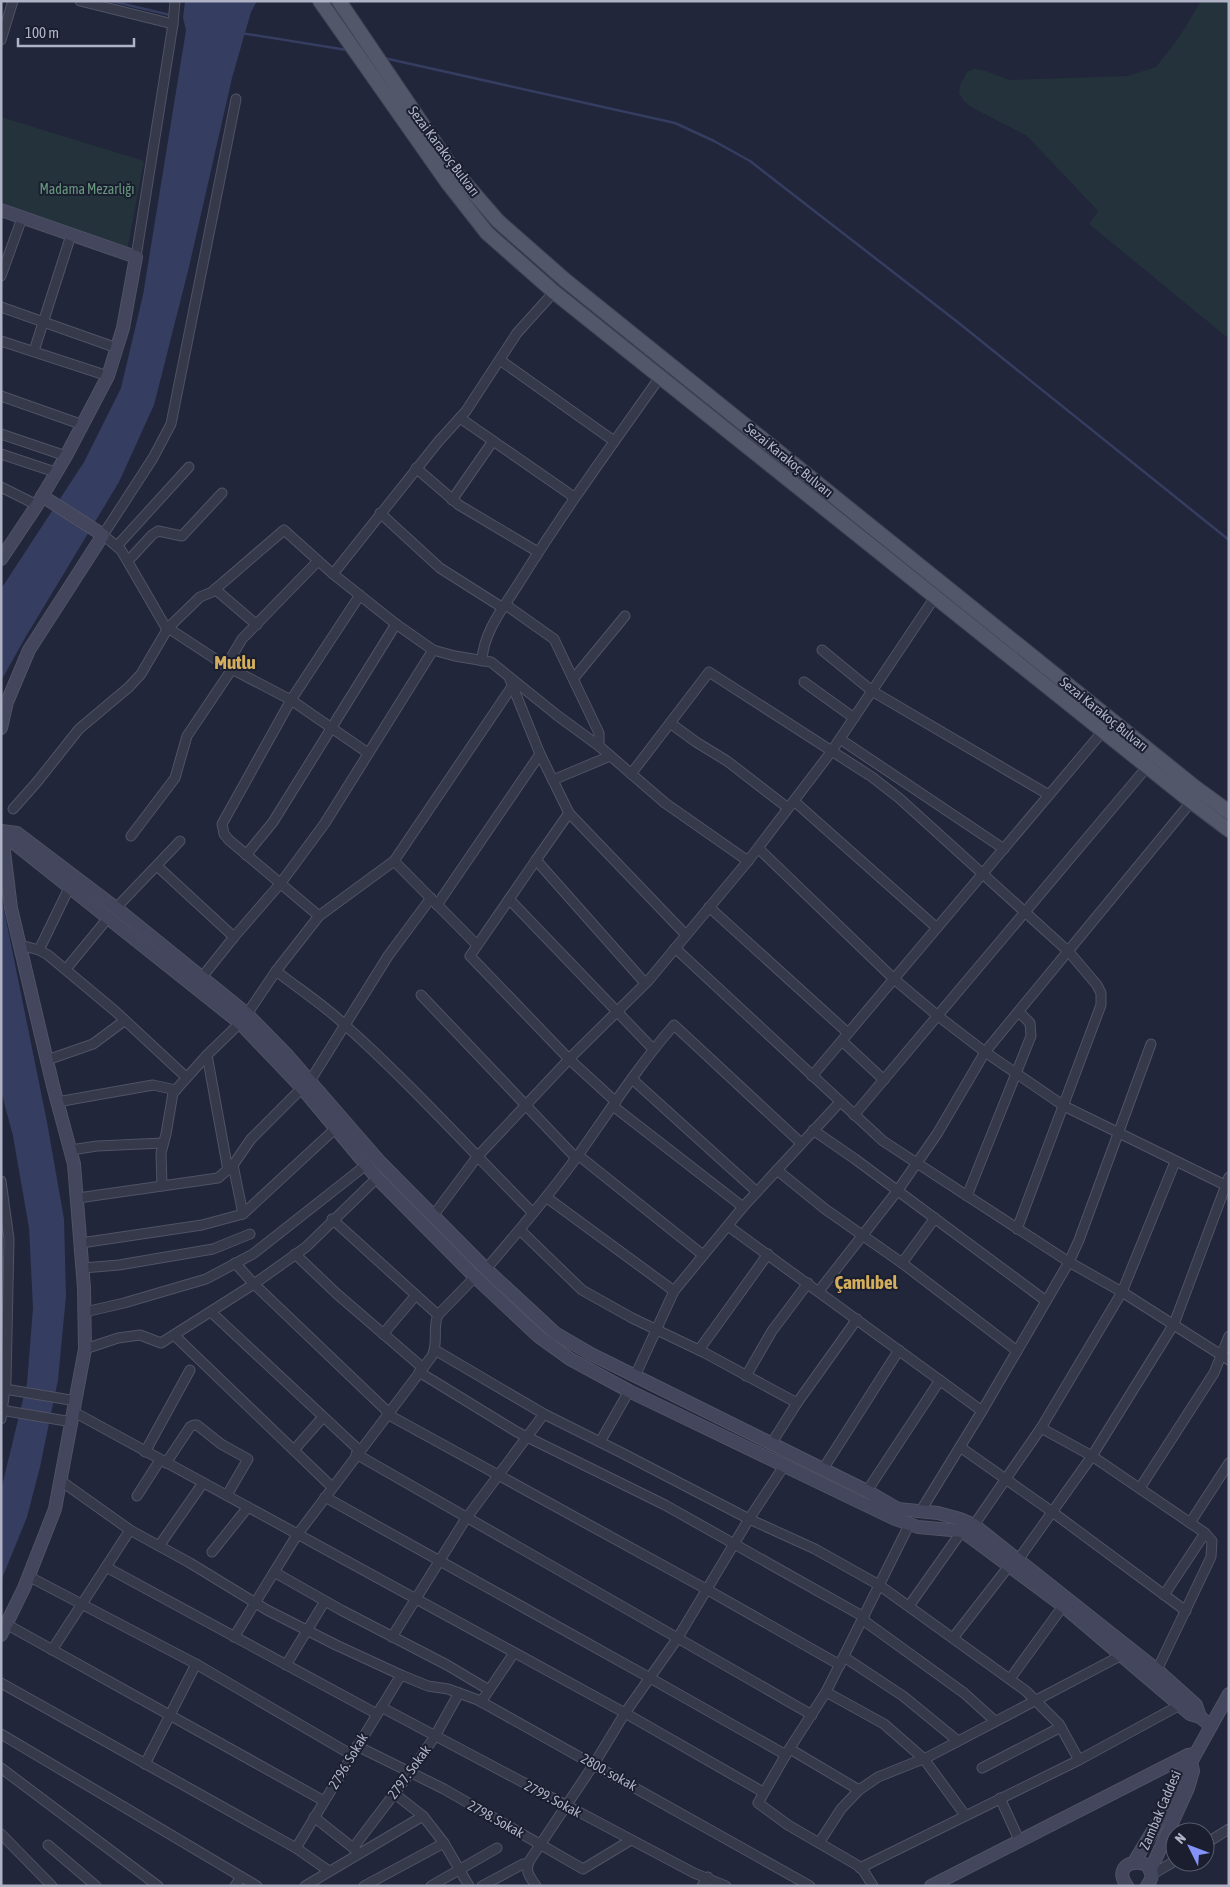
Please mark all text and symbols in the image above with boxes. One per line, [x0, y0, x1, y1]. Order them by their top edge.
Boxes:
scale bar [18, 15, 134, 47]
text: 100 m [25, 24, 59, 41]
street label: Sezai Karakoç Bulvarı [405, 103, 483, 199]
park label: Madama Mezarlığı [39, 181, 135, 197]
street label: Sezai Karakoç Bulvarı [742, 420, 836, 500]
district label: Mutlu [214, 651, 256, 673]
street label: Sezai Karakoç Bulvarı [1057, 674, 1151, 754]
district label: Çamlıbel [834, 1271, 899, 1293]
street label: 2796. Sokak [325, 1730, 371, 1792]
street label: 2797. Sokak [384, 1742, 434, 1802]
street label: 2800. sokak [578, 1750, 640, 1794]
street label: Zambak Caddesi [1136, 1768, 1184, 1852]
street label: 2799. Sokak [522, 1777, 584, 1821]
street label: 2798. Sokak [465, 1797, 527, 1841]
north arrow [1165, 1822, 1215, 1872]
text: N [1172, 1830, 1189, 1847]

